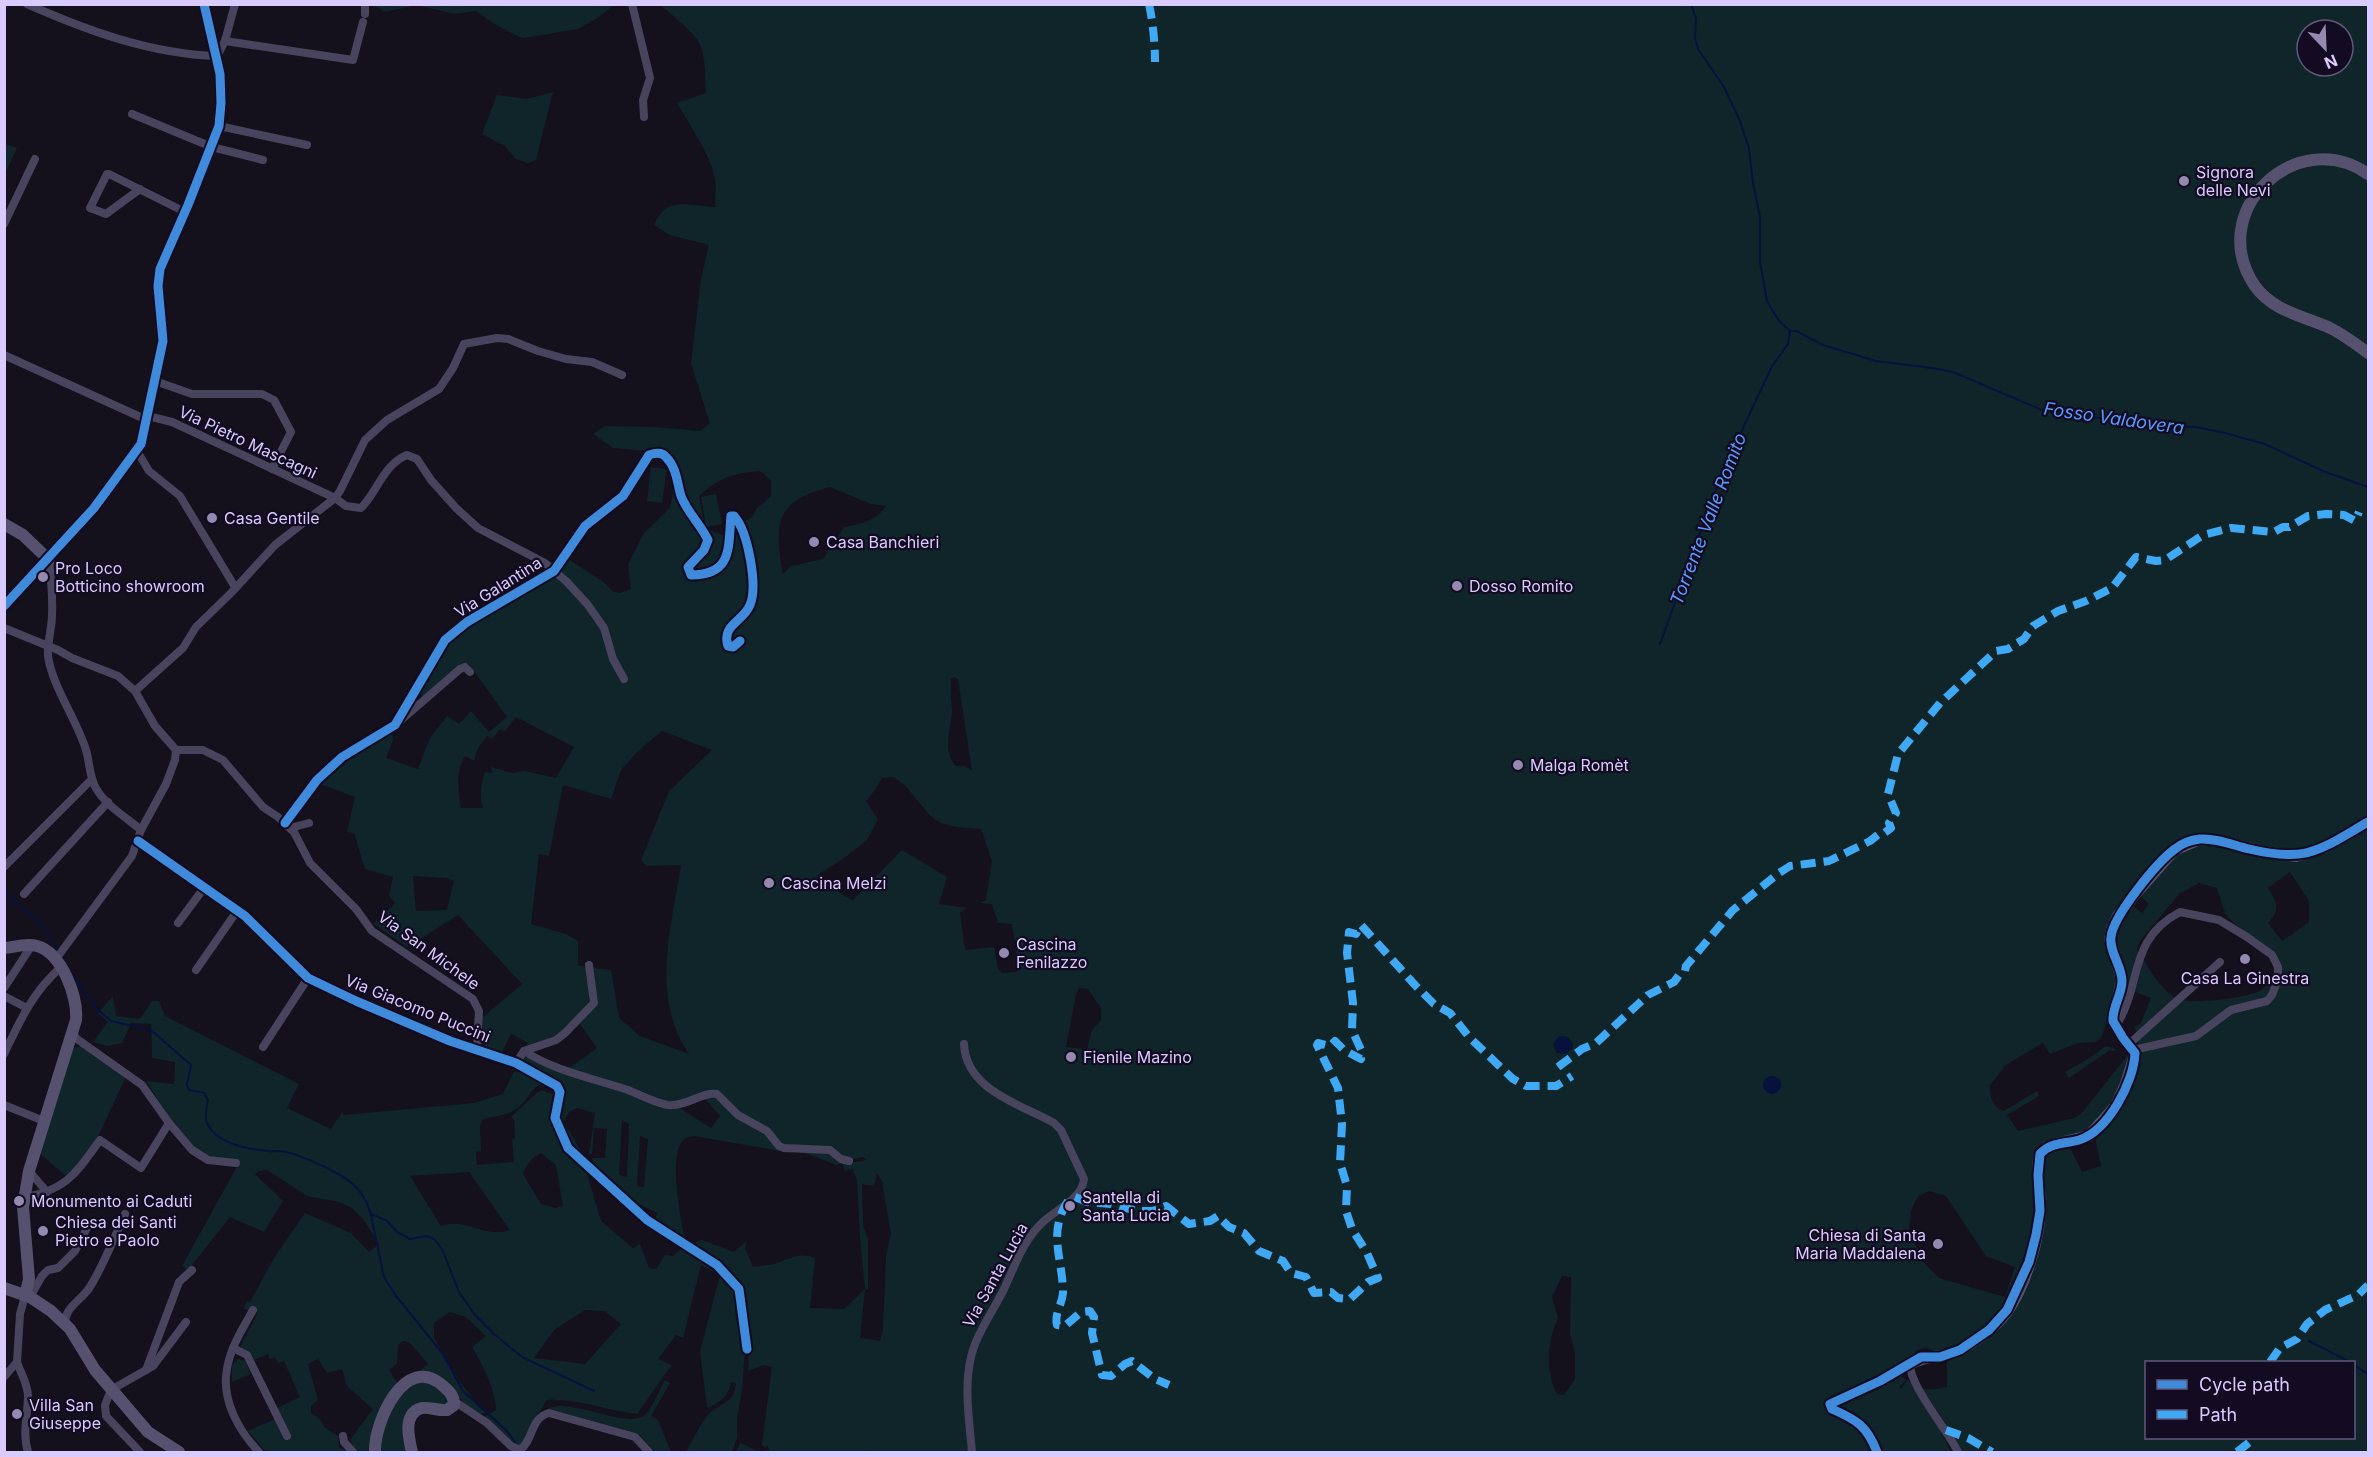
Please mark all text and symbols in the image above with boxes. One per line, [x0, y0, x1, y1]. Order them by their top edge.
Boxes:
north arrow [2295, 18, 2355, 78]
text: N [2321, 50, 2340, 73]
place label: Signora delle Nevi [2196, 162, 2271, 200]
marker: Signora delle Nevi [2177, 174, 2191, 188]
water label: Fosso Valdovera [2042, 398, 2186, 438]
street label: Via Pietro Mascagni [176, 401, 320, 483]
water label: Torrente Valle Romito [1666, 430, 1750, 608]
place label: Casa Gentile [224, 508, 320, 528]
marker: Casa Gentile [205, 511, 219, 525]
place label: Casa Banchieri [826, 532, 939, 552]
marker: Casa Banchieri [807, 535, 821, 549]
street label: Via Galantina [451, 552, 545, 622]
place label: Pro Loco Botticino showroom [55, 558, 205, 596]
marker: Pro Loco Botticino showroom [36, 570, 50, 584]
place label: Dosso Romito [1469, 576, 1573, 596]
marker: Dosso Romito [1450, 579, 1464, 593]
place label: Malga Romèt [1530, 755, 1629, 775]
marker: Malga Romèt [1511, 758, 1525, 772]
place label: Cascina Melzi [781, 873, 886, 893]
marker: Cascina Melzi [762, 876, 776, 890]
street label: Via San Michele [374, 906, 484, 994]
place label: Cascina Fenilazzo [1016, 934, 1087, 972]
marker: Cascina Fenilazzo [997, 946, 1011, 960]
marker: Casa La Ginestra [2238, 952, 2252, 966]
place label: Casa La Ginestra [2181, 968, 2309, 988]
street label: Via Giacomo Puccini [342, 970, 494, 1046]
place label: Fienile Mazino [1083, 1047, 1192, 1067]
marker: Fienile Mazino [1064, 1050, 1078, 1064]
place label: Santella di Santa Lucia [1082, 1187, 1170, 1225]
place label: Monumento ai Caduti [31, 1191, 192, 1211]
marker: Monumento ai Caduti [12, 1194, 26, 1208]
marker: Santella di Santa Lucia [1063, 1199, 1077, 1213]
place label: Chiesa dei Santi Pietro e Paolo [55, 1212, 177, 1250]
street label: Via Santa Lucia [958, 1219, 1032, 1331]
marker: Chiesa dei Santi Pietro e Paolo [36, 1224, 50, 1238]
place label: Chiesa di Santa Maria Maddalena [1795, 1225, 1926, 1263]
marker: Chiesa di Santa Maria Maddalena [1931, 1237, 1945, 1251]
legend [2145, 1361, 2355, 1439]
text: Cycle path [2199, 1374, 2290, 1395]
place label: Villa San Giuseppe [29, 1395, 101, 1433]
text: Path [2199, 1404, 2237, 1425]
marker: Villa San Giuseppe [10, 1407, 24, 1421]

